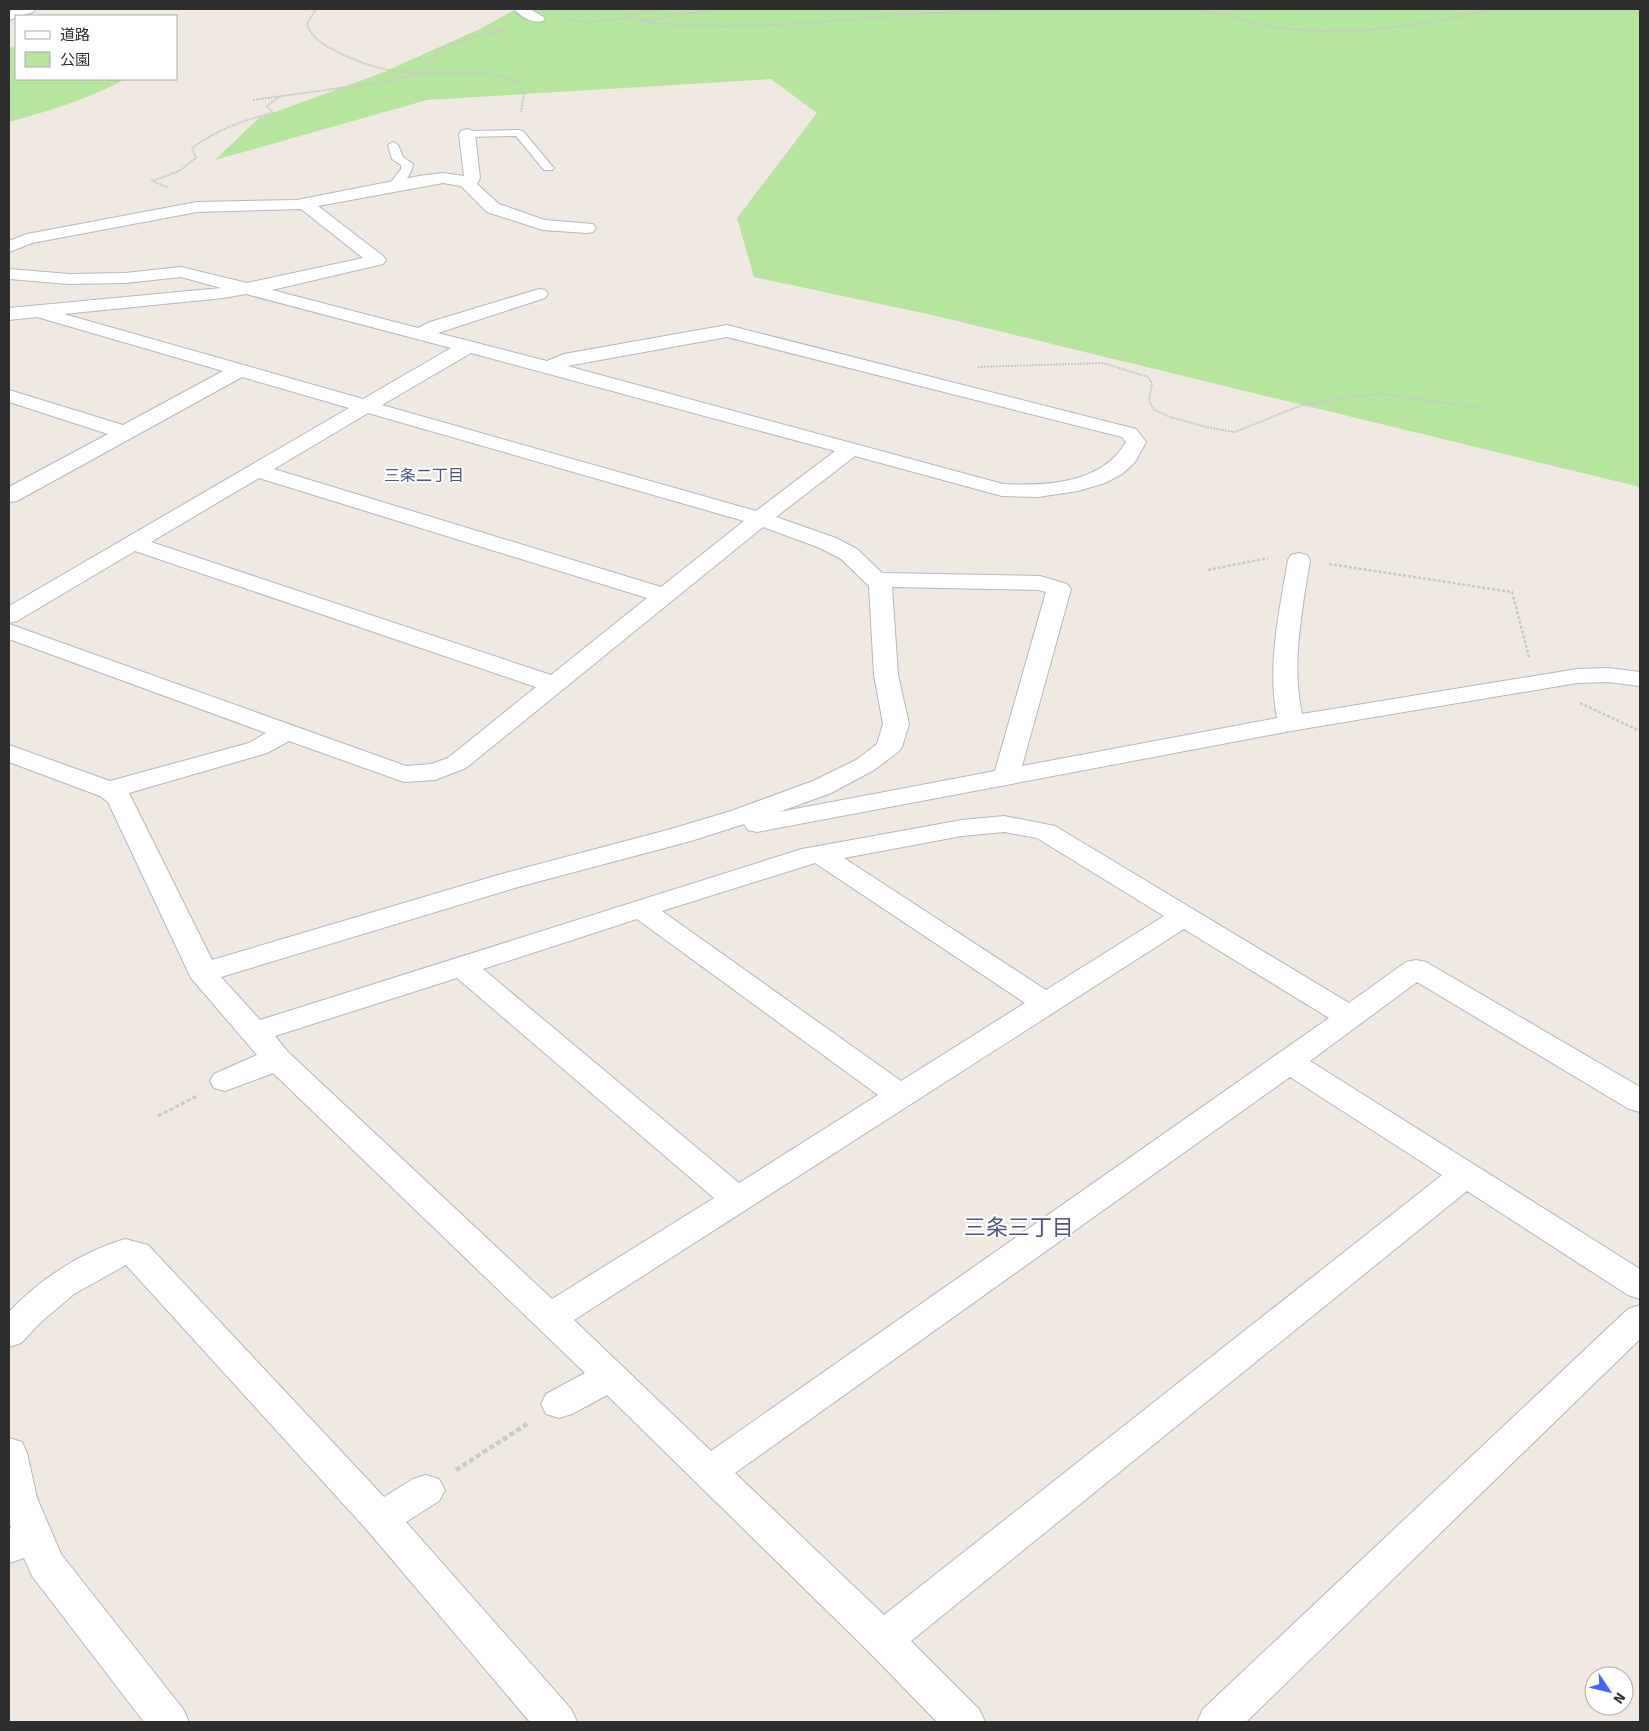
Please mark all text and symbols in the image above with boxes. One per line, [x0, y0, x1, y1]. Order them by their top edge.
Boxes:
legend [15, 15, 178, 80]
text: 道路 [60, 26, 90, 44]
text: 公園 [60, 51, 90, 69]
district label: 三条二丁目 [384, 466, 464, 486]
district label: 三条三丁目 [964, 1214, 1074, 1241]
north arrow [1584, 1666, 1634, 1716]
text: N [1609, 1689, 1629, 1707]

